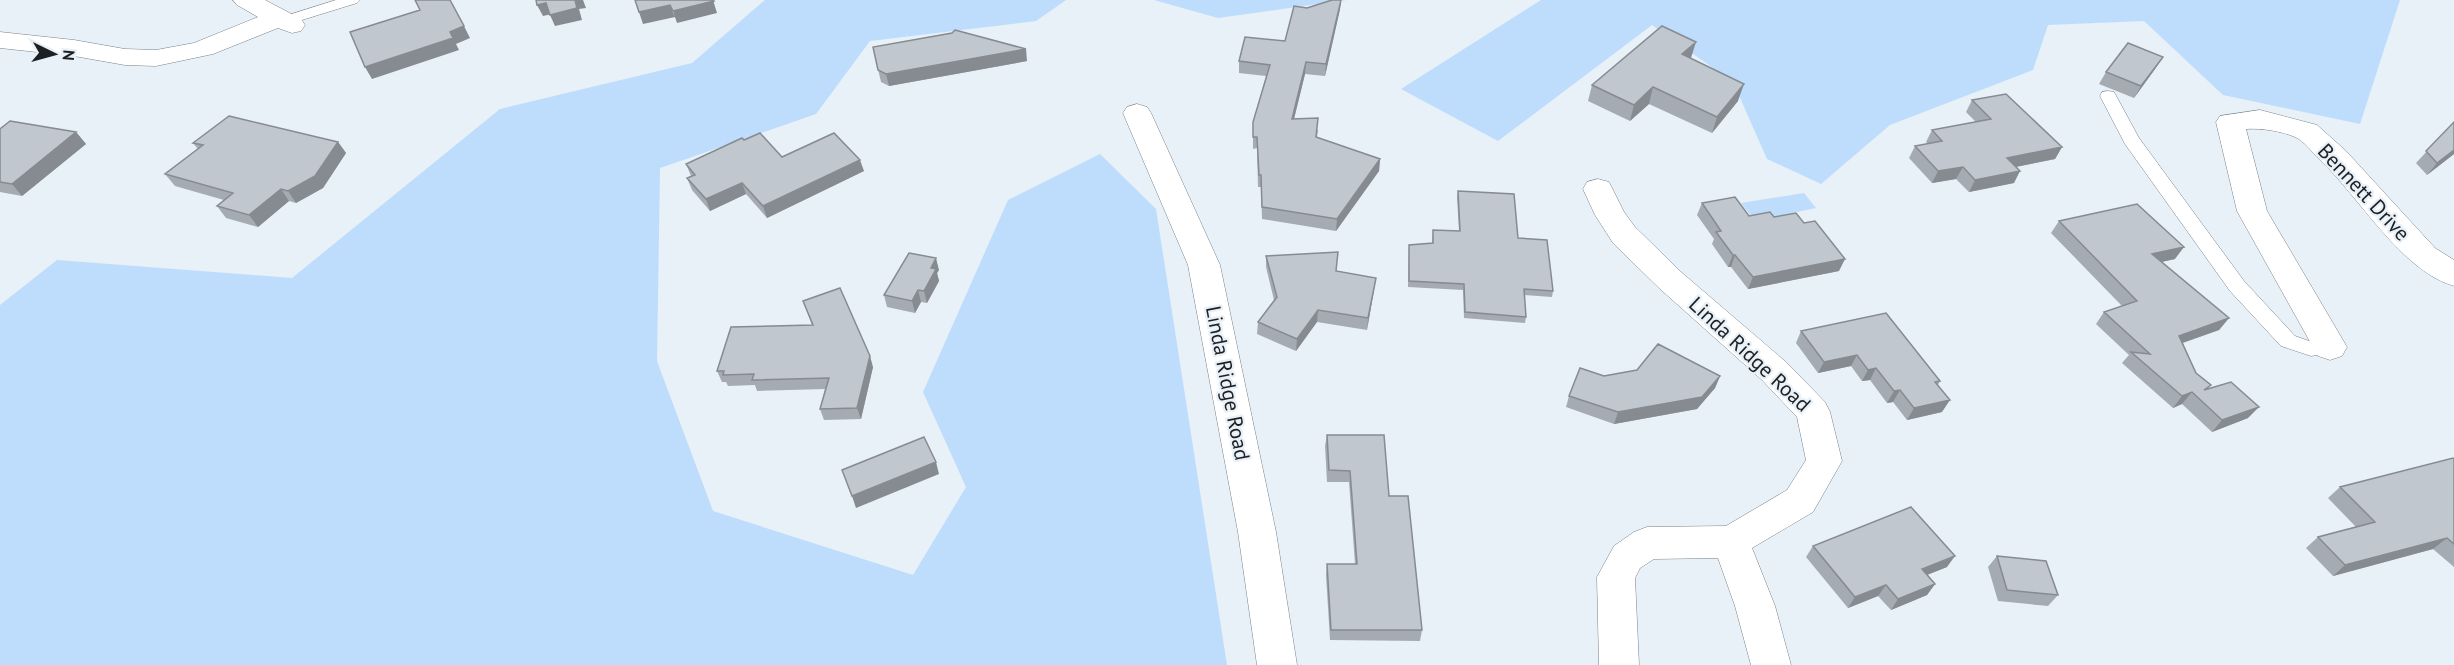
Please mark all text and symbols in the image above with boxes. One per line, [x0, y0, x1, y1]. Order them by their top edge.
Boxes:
north arrow [24, 24, 84, 84]
text: N [59, 49, 79, 61]
street label: Bennett Drive [2312, 138, 2416, 246]
street label: Linda Ridge Road [1683, 291, 1817, 417]
street label: Linda Ridge Road [1200, 303, 1256, 463]

